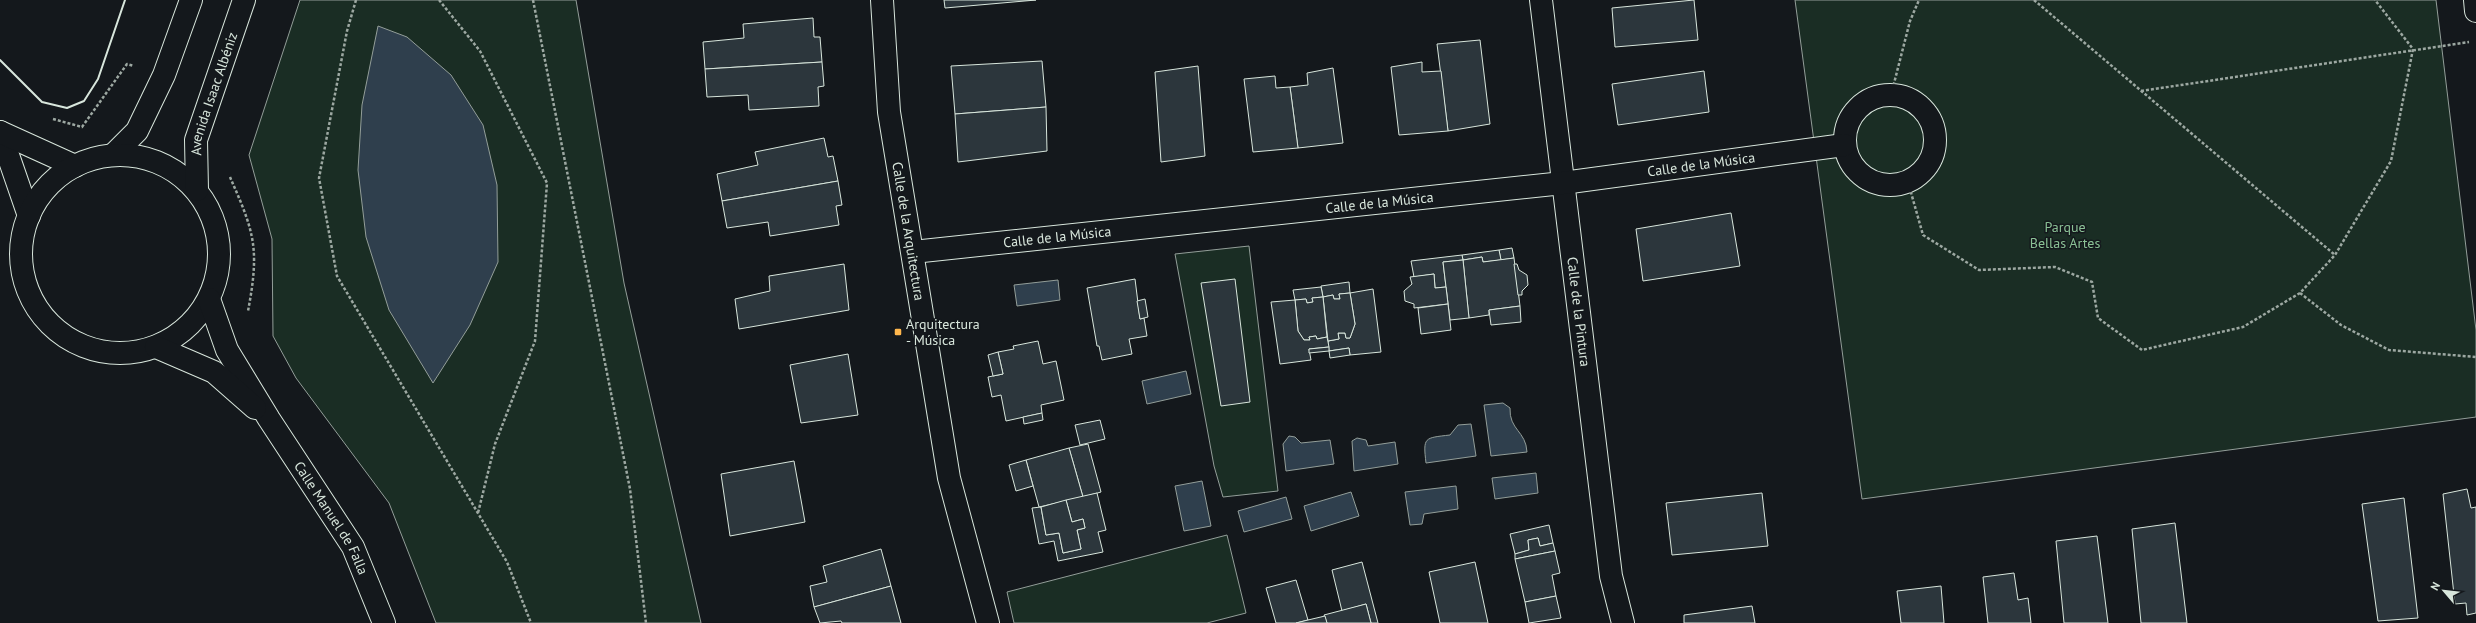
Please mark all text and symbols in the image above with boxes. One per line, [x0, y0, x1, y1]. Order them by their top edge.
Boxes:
street label: Avenida Isaac Albéniz [187, 30, 241, 156]
street label: Calle de la Música [1646, 148, 1756, 181]
street label: Calle de la Arquitectura [888, 161, 929, 302]
street label: Calle de la Música [1324, 188, 1434, 217]
park label: Parque Bellas Artes [2030, 218, 2100, 252]
street label: Calle de la Música [1002, 222, 1112, 251]
street label: Calle de la Pintura [1563, 256, 1594, 368]
place label: Arquitectura - Música [906, 315, 980, 349]
marker: Arquitectura - Música [893, 327, 903, 337]
street label: Calle Manuel de Falla [290, 458, 372, 577]
north arrow [2424, 571, 2464, 611]
text: N [2427, 580, 2443, 593]

